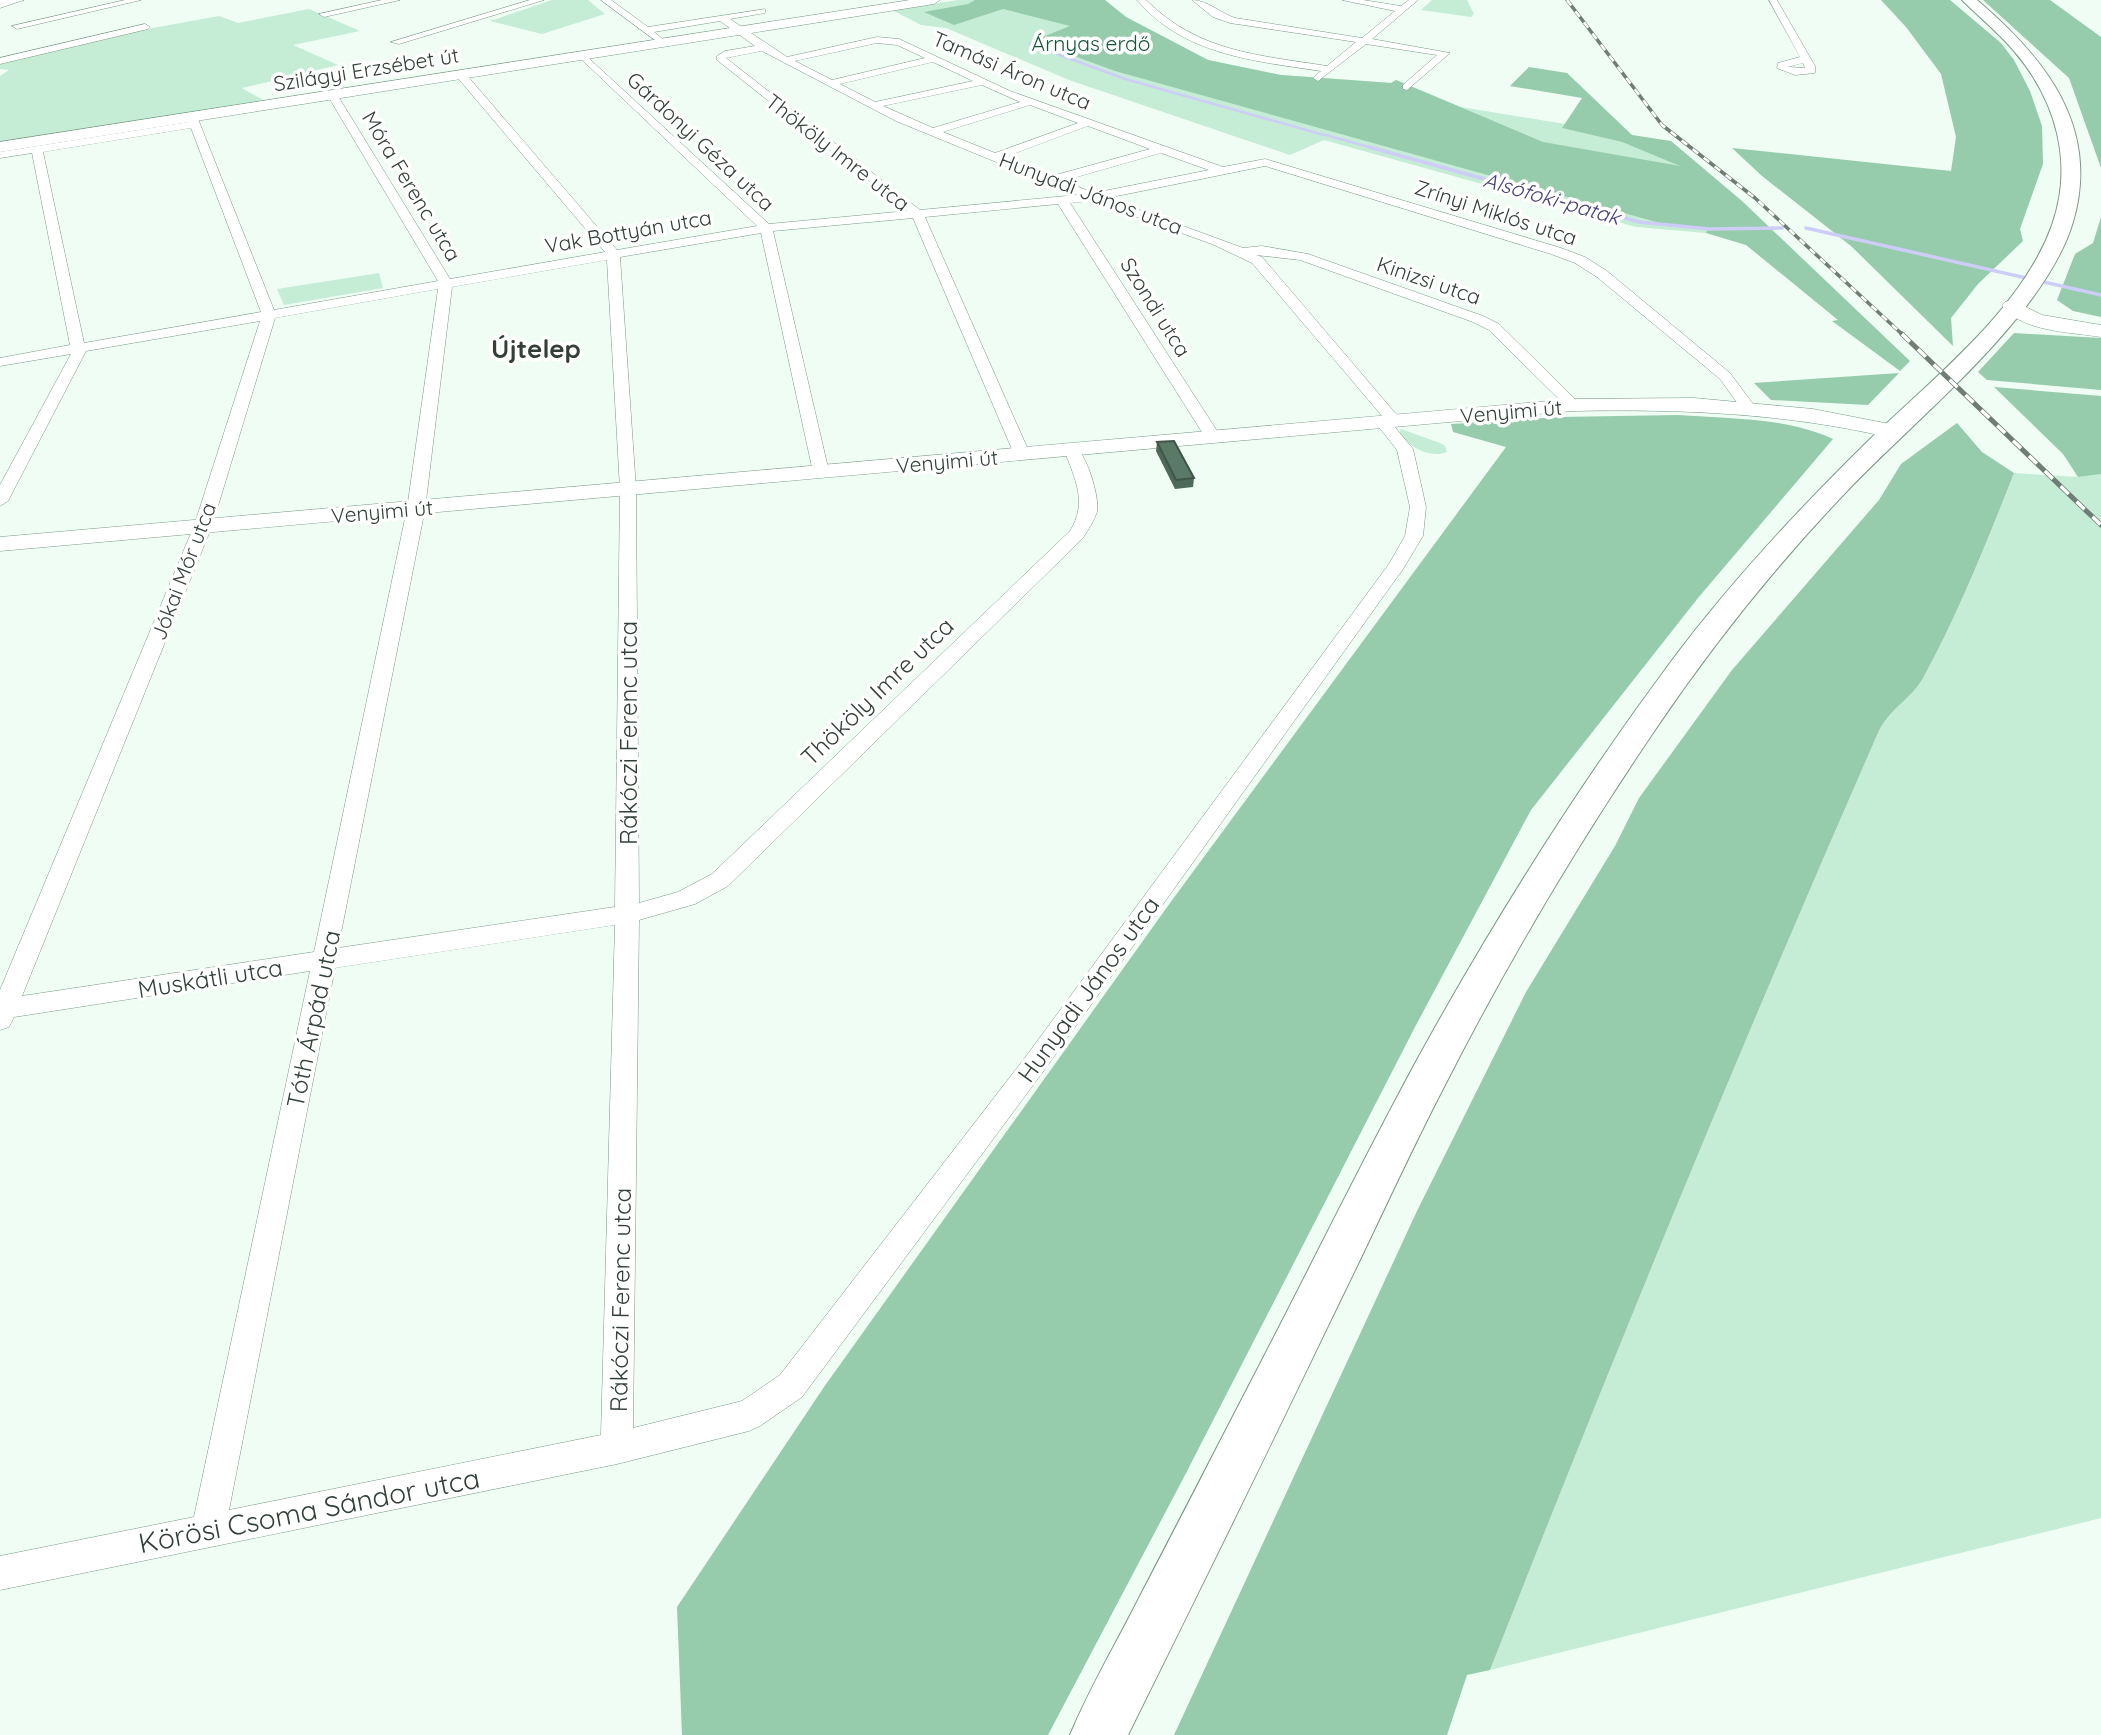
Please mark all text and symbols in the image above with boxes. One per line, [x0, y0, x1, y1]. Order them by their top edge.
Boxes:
street label: Tamási Áron utca [929, 25, 1095, 115]
park label: Árnyas erdő [1032, 30, 1150, 56]
street label: Szilágyi Erzsébet út [271, 41, 461, 97]
street label: Gárdonyi Géza utca [622, 66, 780, 216]
street label: Thököly Imre utca [761, 88, 915, 216]
street label: Móra Ferenc utca [357, 106, 467, 266]
street label: Hunyadi János utca [996, 146, 1186, 240]
water label: Alsófoki-patak [1481, 166, 1625, 230]
street label: Zrínyi Miklós utca [1412, 174, 1580, 250]
street label: Vak Bottyán utca [542, 204, 714, 258]
street label: Kinizsi utca [1374, 250, 1484, 310]
street label: Szondi utca [1115, 253, 1197, 361]
district label: Újtelep [491, 332, 581, 365]
street label: Venyimi út [1459, 394, 1563, 428]
street label: Venyimi út [895, 444, 999, 478]
street label: Venyimi út [330, 494, 434, 528]
street label: Jókai Mór utca [145, 499, 221, 643]
street label: Thököly Imre utca [794, 611, 960, 771]
street label: Rákóczi Ferenc utca [613, 621, 643, 845]
street label: Hunyadi János utca [1011, 890, 1165, 1088]
street label: Tóth Árpád utca [280, 927, 346, 1111]
street label: Muskátli utca [136, 952, 284, 1004]
street label: Rákóczi Ferenc utca [603, 1188, 637, 1412]
street label: Körösi Csoma Sándor utca [135, 1460, 483, 1560]

